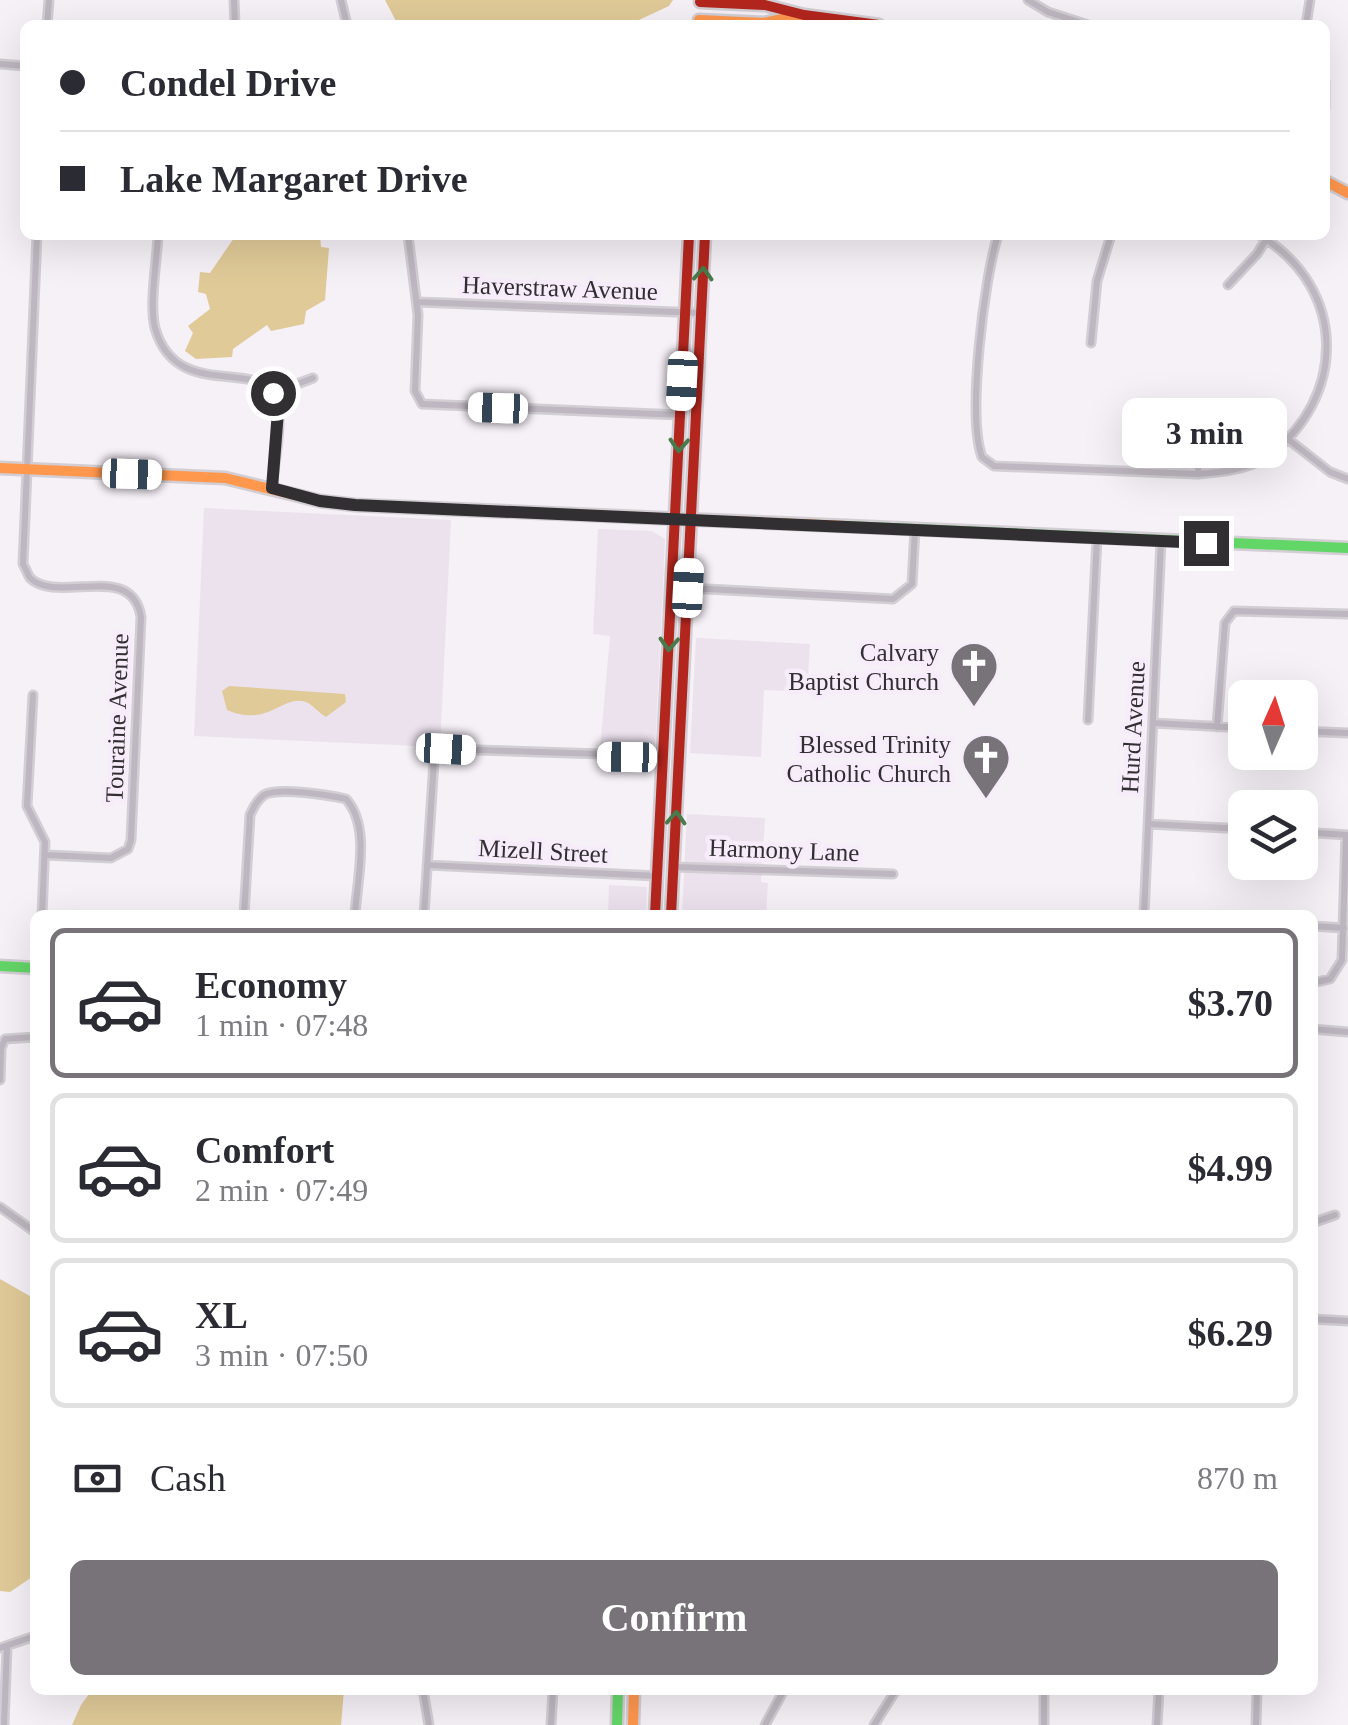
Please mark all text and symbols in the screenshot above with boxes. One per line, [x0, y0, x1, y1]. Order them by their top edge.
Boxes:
text: Condel Drive [120, 62, 336, 104]
text: Lake Margaret Drive [120, 158, 468, 200]
one-way arrow [692, 266, 713, 282]
street label: Haverstraw Avenue [462, 271, 658, 305]
car [665, 350, 699, 412]
route start [251, 371, 296, 416]
car [467, 392, 529, 424]
callout: 3 min [1124, 398, 1288, 468]
text: 3 min [1166, 415, 1243, 451]
one-way arrow [668, 438, 689, 454]
car [101, 458, 163, 490]
route end [1184, 521, 1229, 566]
car [671, 557, 705, 619]
street label: Touraine Avenue [101, 633, 133, 803]
one-way arrow [659, 637, 680, 653]
place label: Calvary Baptist Church [788, 639, 939, 695]
church icon: Calvary Baptist Church [948, 640, 1000, 708]
street label: Hurd Avenue [1116, 660, 1150, 794]
north arrow [1228, 680, 1318, 770]
map controls [1228, 680, 1318, 880]
place label: Blessed Trinity Catholic Church [786, 731, 951, 787]
car [415, 732, 477, 766]
church icon: Blessed Trinity Catholic Church [960, 732, 1012, 800]
car [597, 741, 657, 773]
button: layers [1228, 790, 1318, 880]
one-way arrow [665, 809, 686, 825]
street label: Mizell Street [477, 834, 609, 868]
street label: Harmony Lane [708, 834, 860, 866]
icon: car [75, 958, 165, 1048]
text: Economy [195, 964, 347, 1006]
text: $3.70 [1188, 982, 1273, 1024]
text: 1 min · 07:48 [195, 1007, 368, 1043]
icon: car [75, 1123, 165, 1213]
text: Comfort [195, 1129, 334, 1171]
text: $4.99 [1188, 1147, 1273, 1189]
text: 2 min · 07:49 [195, 1172, 368, 1208]
icon: car [75, 1288, 165, 1378]
text: XL [195, 1294, 248, 1336]
text: $6.29 [1188, 1312, 1273, 1354]
text: 3 min · 07:50 [195, 1337, 368, 1373]
icon: cash [70, 1451, 125, 1506]
text: Cash [150, 1457, 226, 1499]
text: 870 m [1197, 1460, 1278, 1496]
button: Confirm [70, 1560, 1278, 1675]

